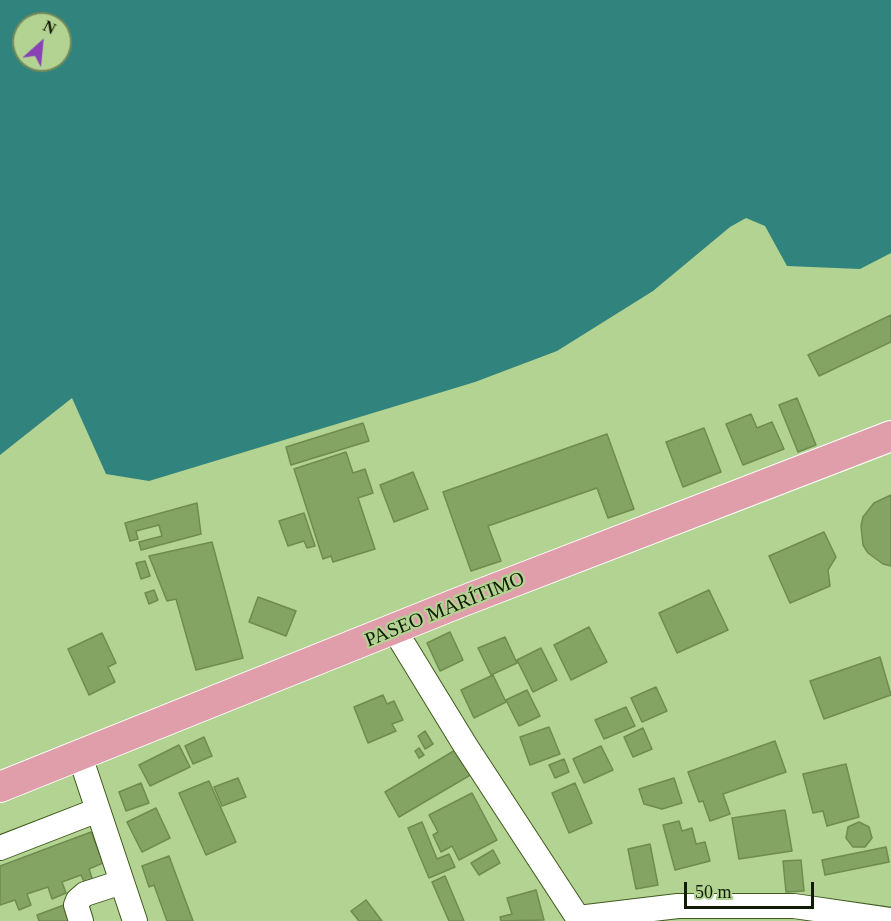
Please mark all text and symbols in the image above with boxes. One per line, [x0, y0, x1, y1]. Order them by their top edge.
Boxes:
north arrow [12, 12, 72, 72]
text: N [40, 17, 59, 37]
street label: PASEO MARÍTIMO [362, 567, 528, 653]
scale bar [687, 870, 818, 908]
text: 50 m [695, 882, 732, 902]

